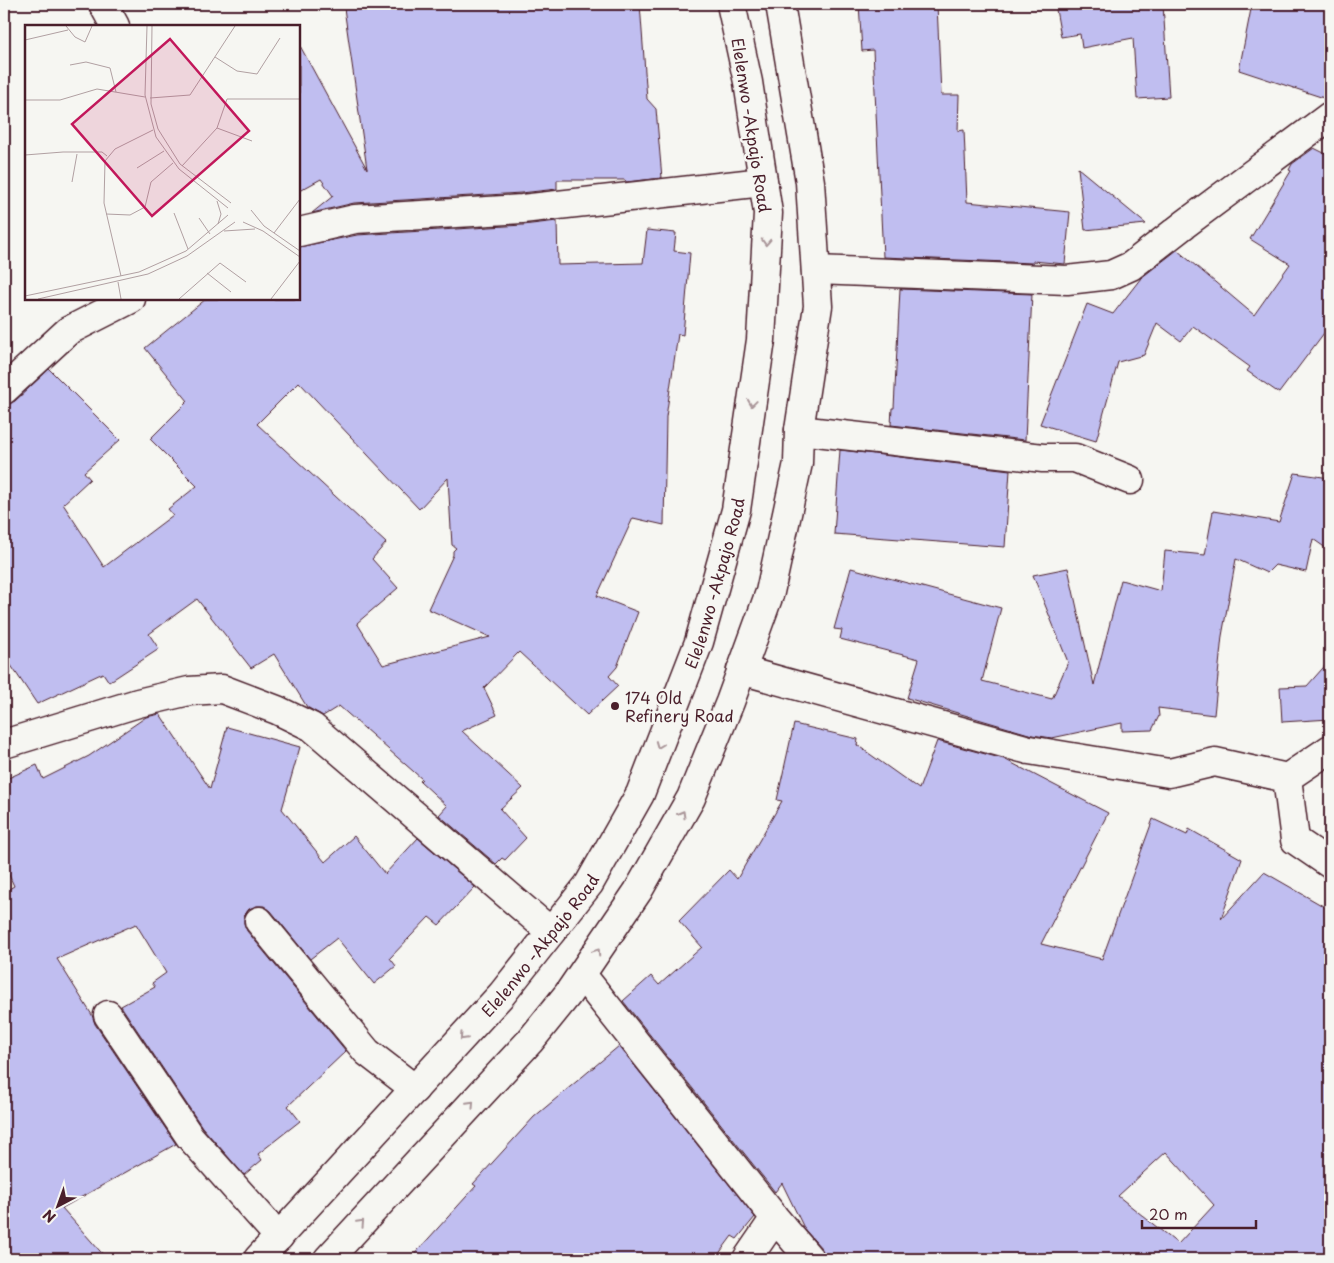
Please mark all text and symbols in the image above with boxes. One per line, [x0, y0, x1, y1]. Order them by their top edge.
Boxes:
inset map [25, 25, 300, 300]
street label: Elelenwo -Akpajo Road [726, 36, 778, 214]
one-way arrow [760, 238, 771, 246]
one-way arrow [747, 399, 757, 408]
street label: Elelenwo -Akpajo Road [678, 496, 750, 672]
place label: 174 Old Refinery Road [625, 685, 734, 727]
marker: 174 Old Refinery Road [609, 700, 621, 712]
one-way arrow [655, 740, 665, 749]
one-way arrow [676, 810, 686, 819]
street label: Elelenwo -Akpajo Road [475, 869, 604, 1022]
one-way arrow [591, 948, 600, 958]
one-way arrow [460, 1032, 469, 1041]
one-way arrow [465, 1101, 474, 1110]
north arrow [32, 1180, 82, 1230]
scale bar [1142, 1198, 1255, 1230]
text: 20 m [1149, 1202, 1188, 1225]
text: N [38, 1205, 60, 1228]
one-way arrow [355, 1220, 364, 1229]

